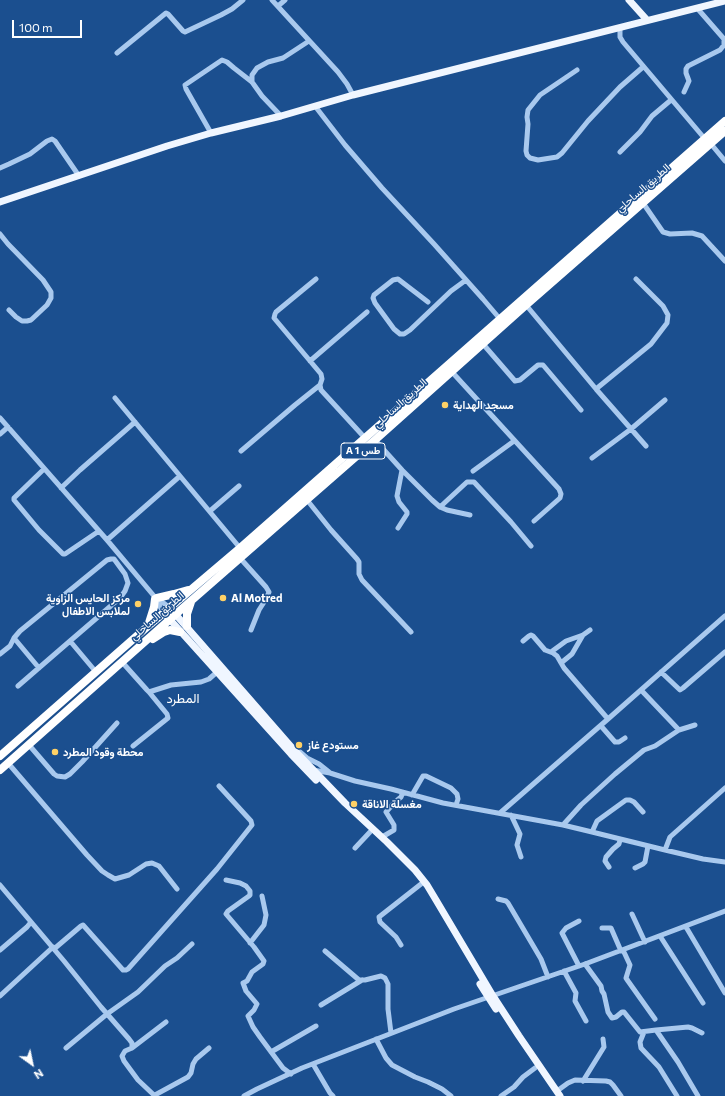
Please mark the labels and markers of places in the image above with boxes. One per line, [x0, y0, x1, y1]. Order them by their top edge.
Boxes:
place label: مسجد الهداية [453, 398, 514, 412]
marker: مسجد الهداية [440, 400, 450, 410]
place label: مركز الحايس الزاوية لملابس الاطفال [46, 591, 130, 617]
place label: Al Motred [231, 591, 282, 605]
marker: Al Motred [218, 593, 228, 603]
marker: مركز الحايس الزاوية لملابس الاطفال [133, 599, 143, 609]
place label: مستودع غاز [307, 738, 359, 752]
marker: مستودع غاز [294, 740, 304, 750]
place label: محطة وقود المطرد [63, 745, 144, 759]
marker: محطة وقود المطرد [50, 747, 60, 757]
place label: مغسلة الاناقة [362, 797, 422, 811]
marker: مغسلة الاناقة [349, 799, 359, 809]

